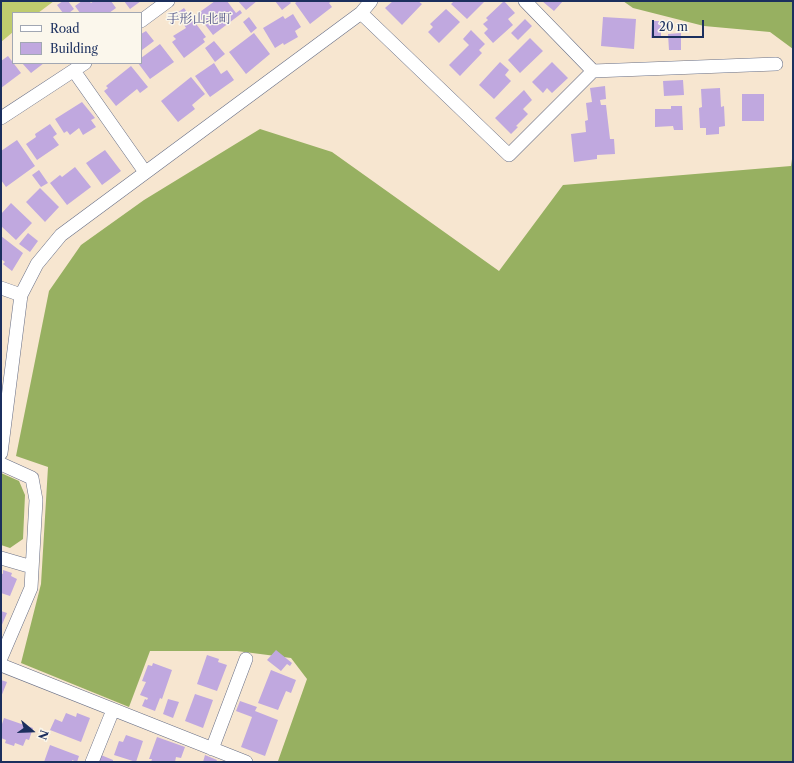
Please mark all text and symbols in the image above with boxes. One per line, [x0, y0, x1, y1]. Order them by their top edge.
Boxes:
district label: 手形山北町 [167, 11, 231, 27]
legend [12, 12, 142, 64]
scale bar [654, 12, 706, 38]
text: 20 m [659, 19, 688, 34]
text: Road [50, 21, 80, 36]
text: Building [50, 41, 98, 56]
north arrow [12, 711, 52, 751]
text: N [35, 728, 52, 742]

